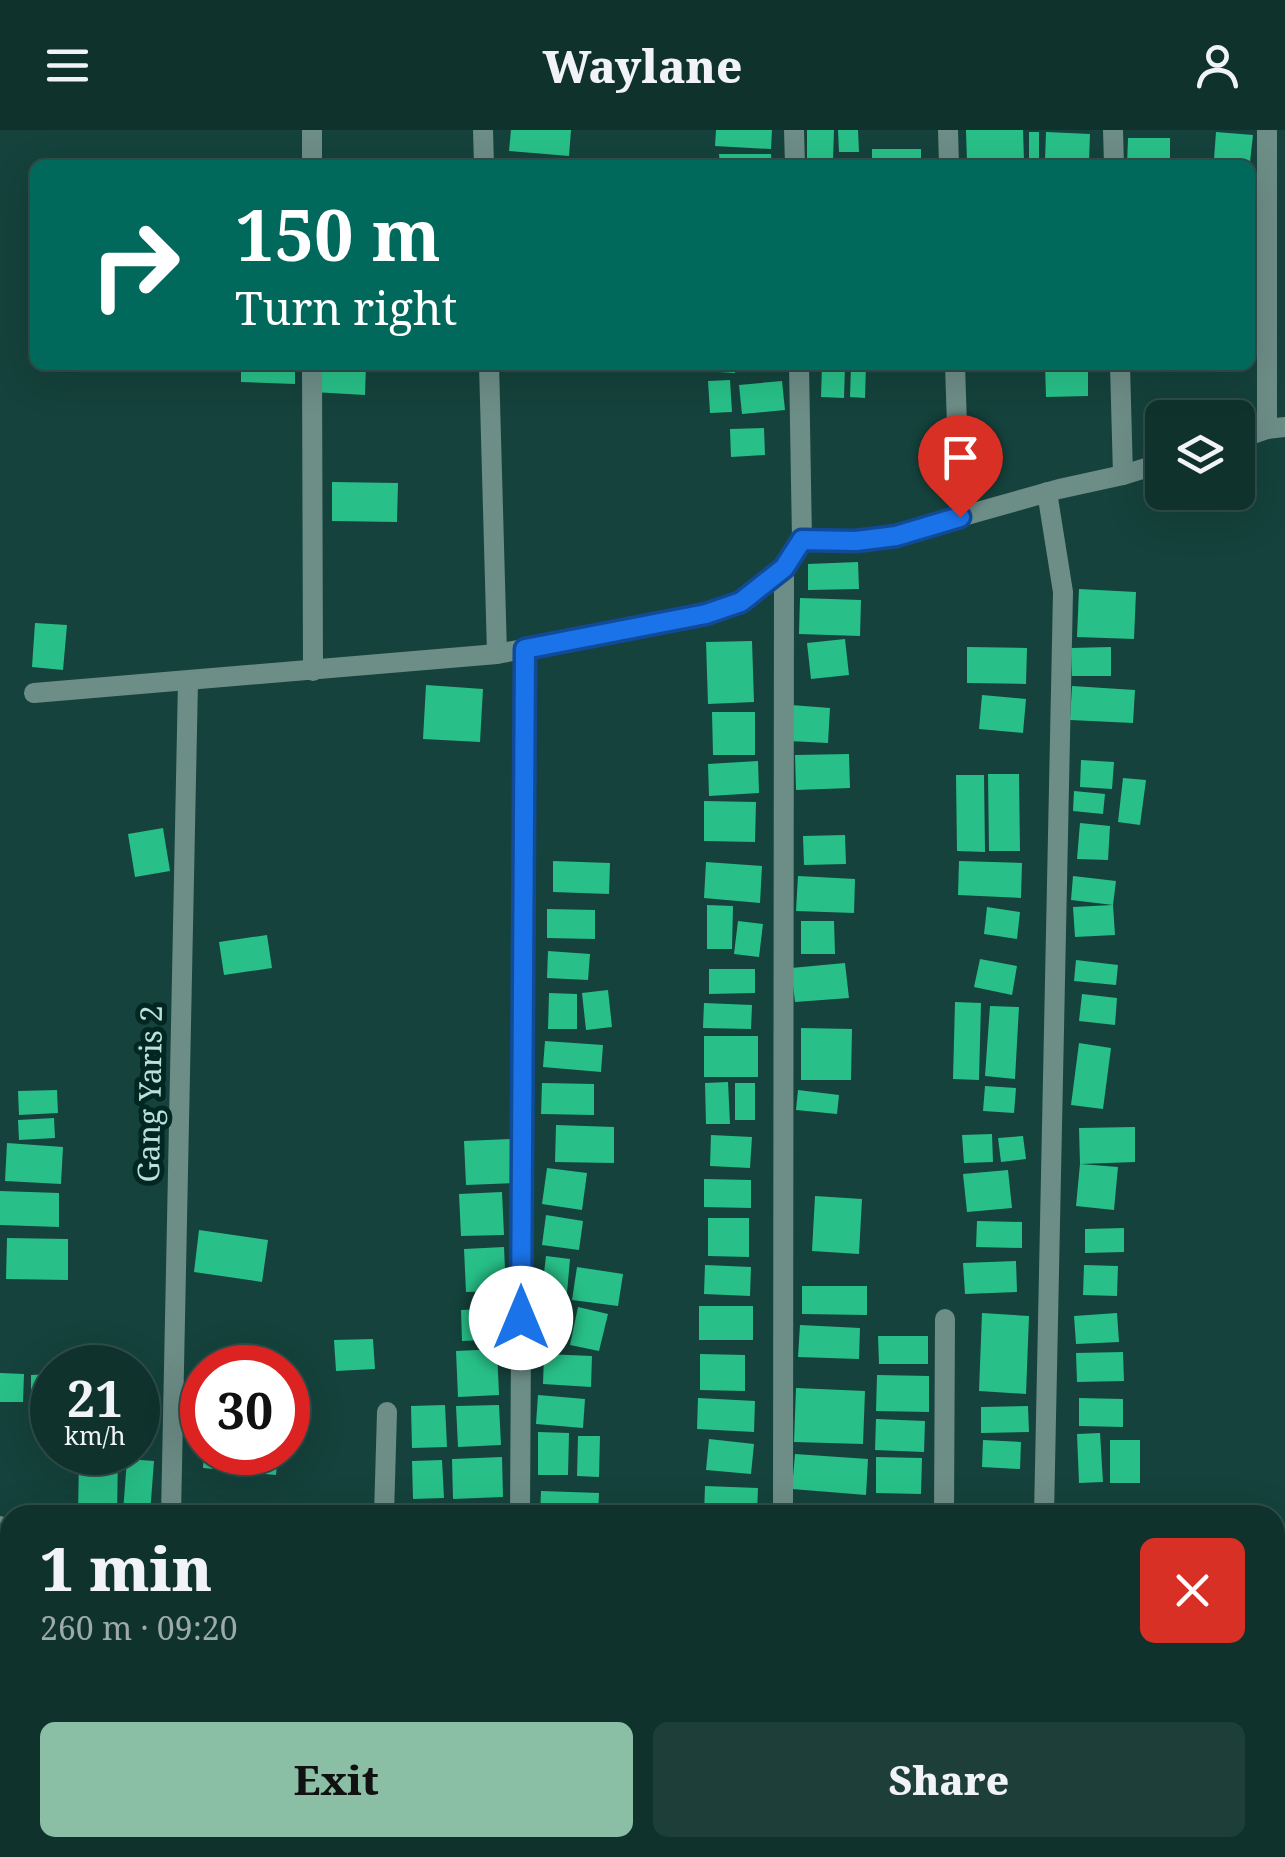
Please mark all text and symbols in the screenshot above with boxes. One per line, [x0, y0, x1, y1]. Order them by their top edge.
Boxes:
text: Waylane [543, 35, 742, 96]
icon: menu [40, 38, 95, 93]
icon: person [1190, 38, 1245, 93]
text: 150 m [235, 186, 441, 282]
icon: right [70, 200, 200, 330]
text: Turn right [235, 277, 457, 338]
map controls [1145, 400, 1255, 510]
button: layers [1145, 400, 1255, 510]
pin [918, 415, 1003, 518]
icon: arrive [933, 430, 988, 485]
street label: Gang Yaris 2 [127, 1005, 171, 1183]
position arrow [469, 1266, 573, 1370]
speed limit sign: 30 [180, 1345, 310, 1475]
text: 21 [67, 1364, 123, 1432]
text: km/h [64, 1418, 126, 1452]
text: 1 min [40, 1527, 212, 1609]
button: close [1140, 1538, 1245, 1643]
text: 260 m · 09:20 [40, 1606, 238, 1649]
button: Exit [40, 1722, 633, 1837]
button: Share [653, 1722, 1245, 1837]

